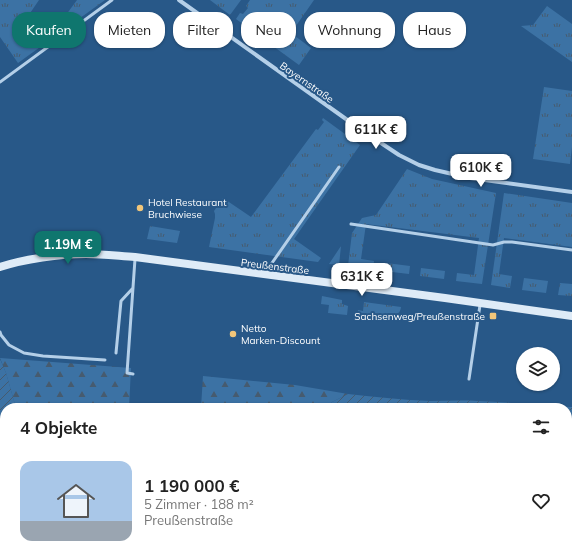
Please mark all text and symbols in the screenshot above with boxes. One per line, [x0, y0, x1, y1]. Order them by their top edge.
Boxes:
chip: Kaufen [12, 12, 86, 48]
chip: Mieten [94, 12, 165, 48]
chip: Filter [173, 12, 233, 48]
chip: Neu [241, 12, 296, 48]
chip: Wohnung [304, 12, 395, 48]
chip: Haus [403, 12, 466, 48]
street label: Bayernstraße [277, 59, 336, 106]
pin: 611K € [343, 116, 409, 150]
text: 611K € [354, 121, 398, 137]
pin: 610K € [448, 154, 514, 188]
text: 610K € [459, 159, 503, 175]
place label: Hotel Restaurant Bruchwiese [148, 196, 227, 221]
marker: Hotel Restaurant Bruchwiese [135, 203, 145, 213]
pin: 1.19M € [31, 231, 105, 265]
text: 1.19M € [43, 236, 93, 252]
street label: Preußenstraße [240, 256, 310, 277]
pin: 631K € [329, 263, 395, 297]
text: 631K € [340, 268, 384, 284]
place label: Sachsenweg/Preußenstraße [354, 310, 485, 323]
marker: Sachsenweg/Preußenstraße [488, 311, 498, 321]
place label: Netto Marken-Discount [241, 322, 321, 347]
marker: Netto Marken-Discount [228, 329, 238, 339]
map controls [516, 347, 560, 391]
button: layers [516, 347, 560, 391]
icon: filters [530, 416, 552, 438]
text: 4 Objekte [20, 417, 97, 438]
text: 1 190 000 € [144, 475, 240, 496]
icon: home [52, 477, 100, 525]
icon: heart [530, 490, 552, 512]
text: 5 Zimmer · 188 m² [144, 496, 254, 512]
text: Preußenstraße [144, 512, 233, 528]

